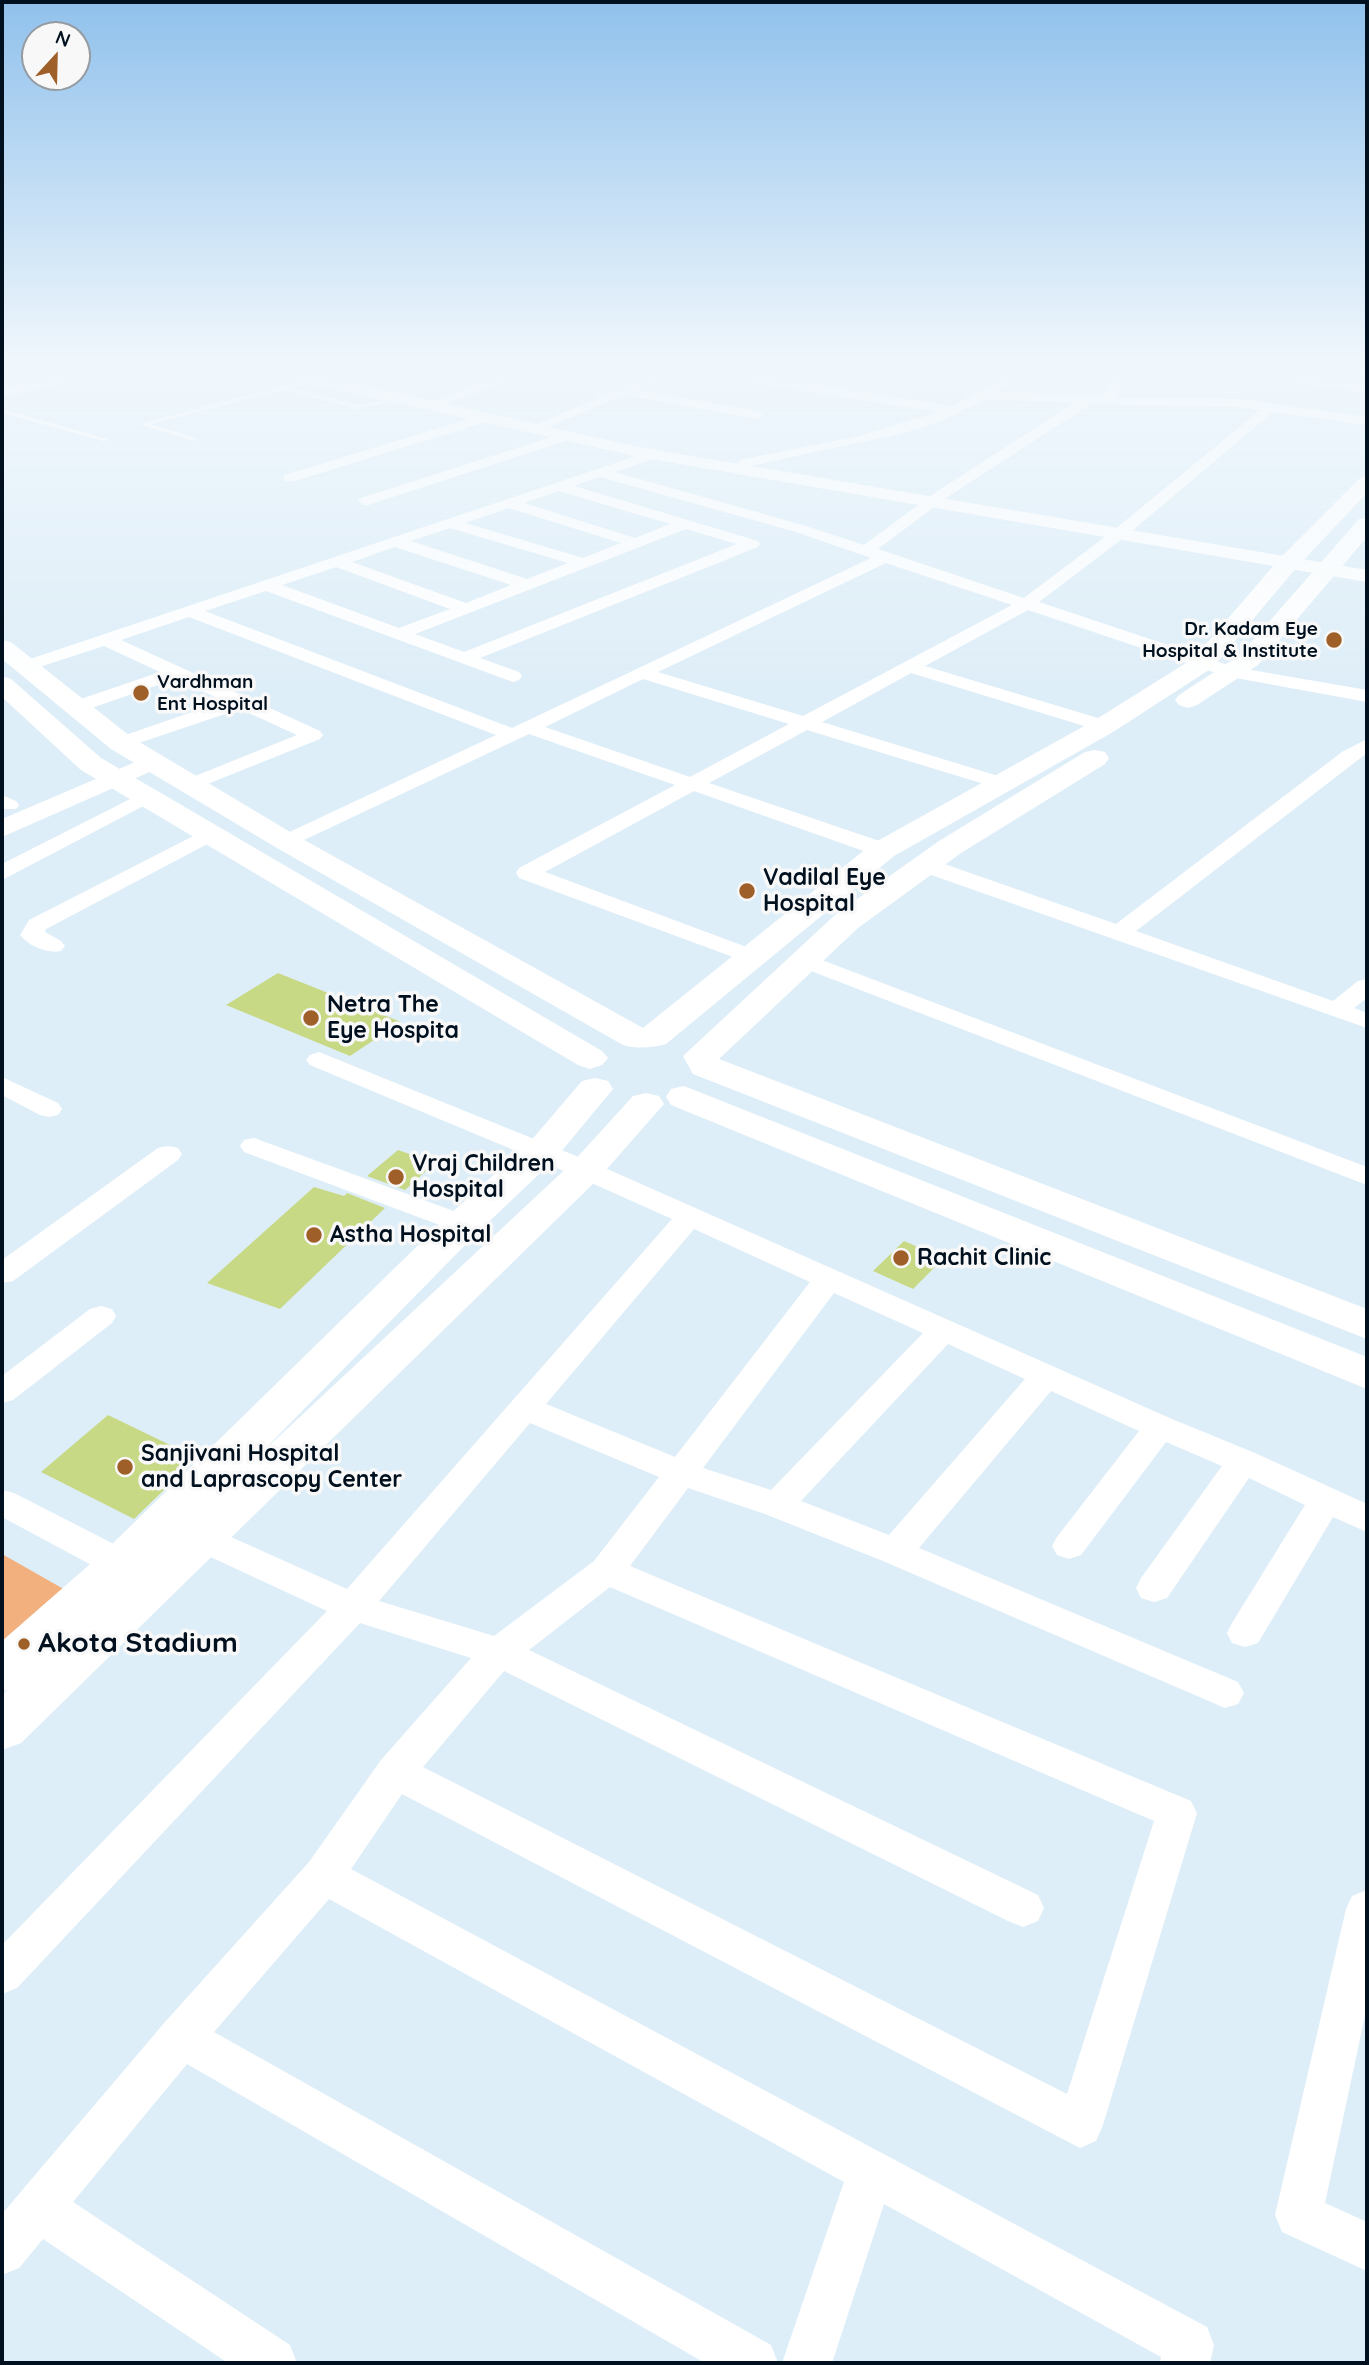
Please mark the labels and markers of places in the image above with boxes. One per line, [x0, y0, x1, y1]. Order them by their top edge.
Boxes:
place label: Dr. Kadam Eye Hospital & Institute [1142, 618, 1318, 662]
marker: Dr. Kadam Eye Hospital & Institute [1324, 630, 1344, 650]
place label: Vardhman Ent Hospital [157, 671, 268, 715]
marker: Vardhman Ent Hospital [131, 683, 151, 703]
place label: Vadilal Eye Hospital [763, 864, 886, 918]
marker: Vadilal Eye Hospital [737, 881, 757, 901]
place label: Netra The Eye Hospita [327, 991, 459, 1045]
marker: Netra The Eye Hospita [301, 1008, 321, 1028]
place label: Vraj Children Hospital [412, 1150, 555, 1204]
marker: Vraj Children Hospital [386, 1167, 406, 1187]
place label: Astha Hospital [330, 1221, 491, 1249]
marker: Astha Hospital [304, 1225, 324, 1245]
place label: Rachit Clinic [917, 1244, 1051, 1272]
marker: Rachit Clinic [891, 1248, 911, 1268]
place label: Sanjivani Hospital and Laprascopy Center [141, 1440, 402, 1494]
marker: Sanjivani Hospital and Laprascopy Center [115, 1457, 135, 1477]
place label: Akota Stadium [38, 1627, 238, 1661]
marker: Akota Stadium [16, 1636, 32, 1652]

